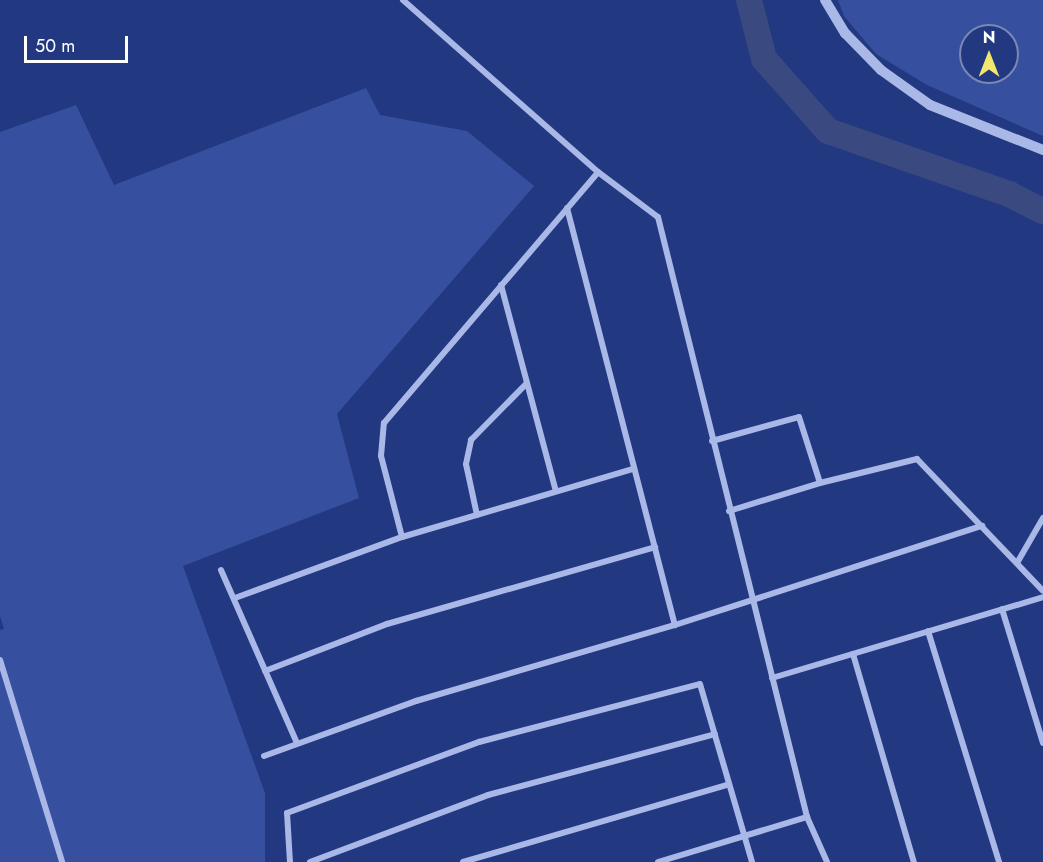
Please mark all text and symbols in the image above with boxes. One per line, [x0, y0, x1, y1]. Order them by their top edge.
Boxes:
scale bar [27, 24, 130, 62]
north arrow [959, 24, 1019, 84]
text: N [983, 26, 995, 49]
text: 50 m [35, 33, 75, 59]

